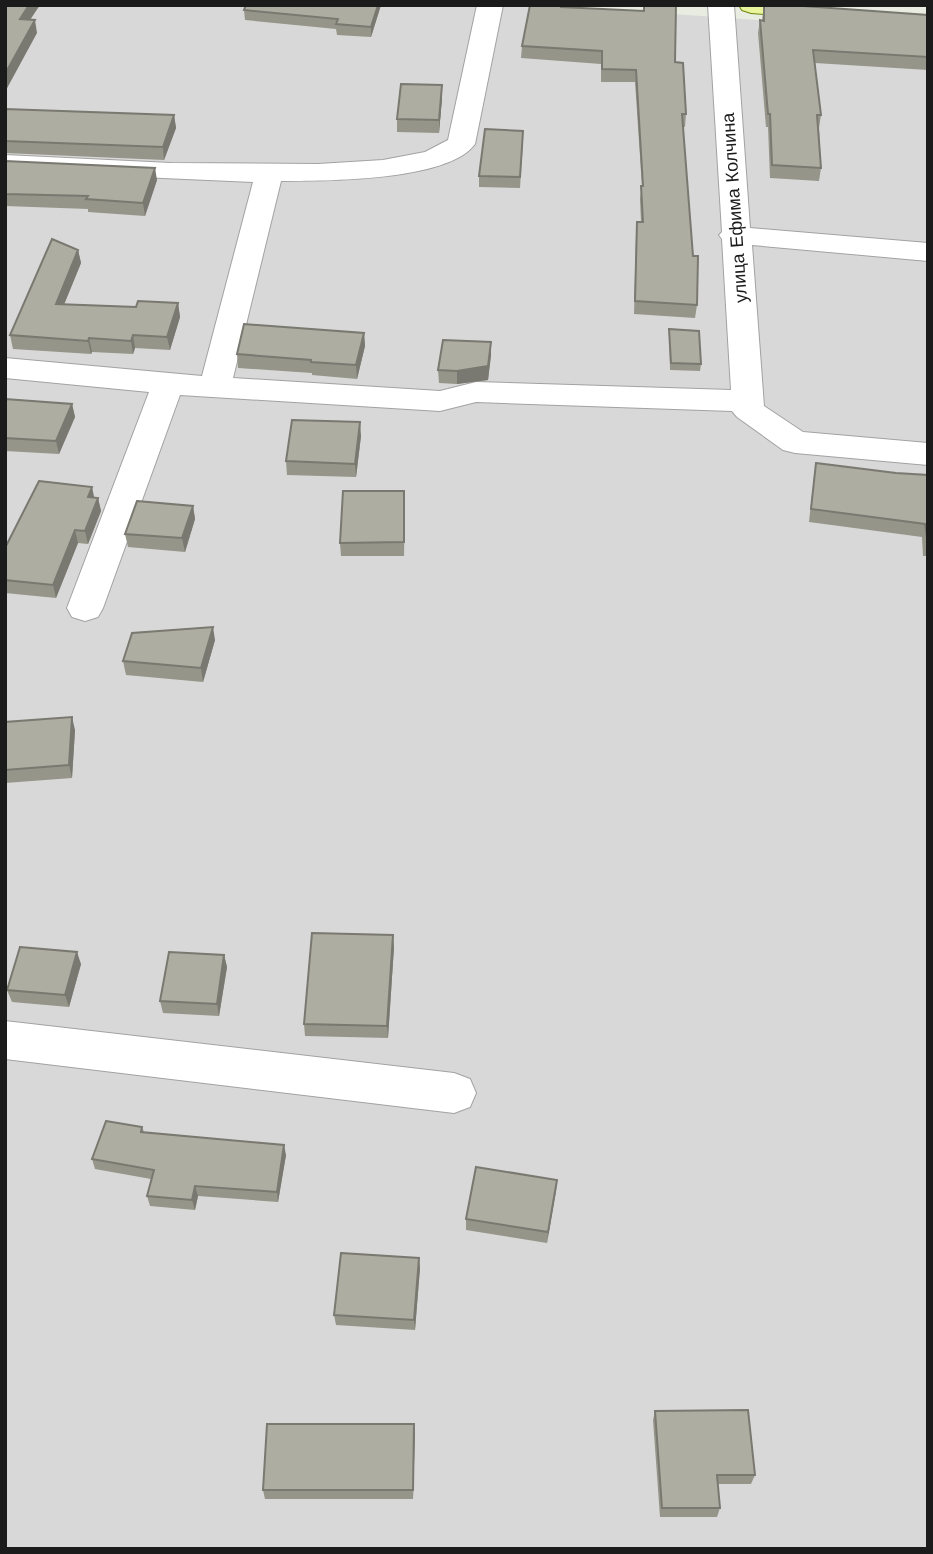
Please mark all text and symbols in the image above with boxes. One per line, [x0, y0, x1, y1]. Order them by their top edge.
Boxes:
street label: улица Ефима Колчина [717, 111, 751, 304]

